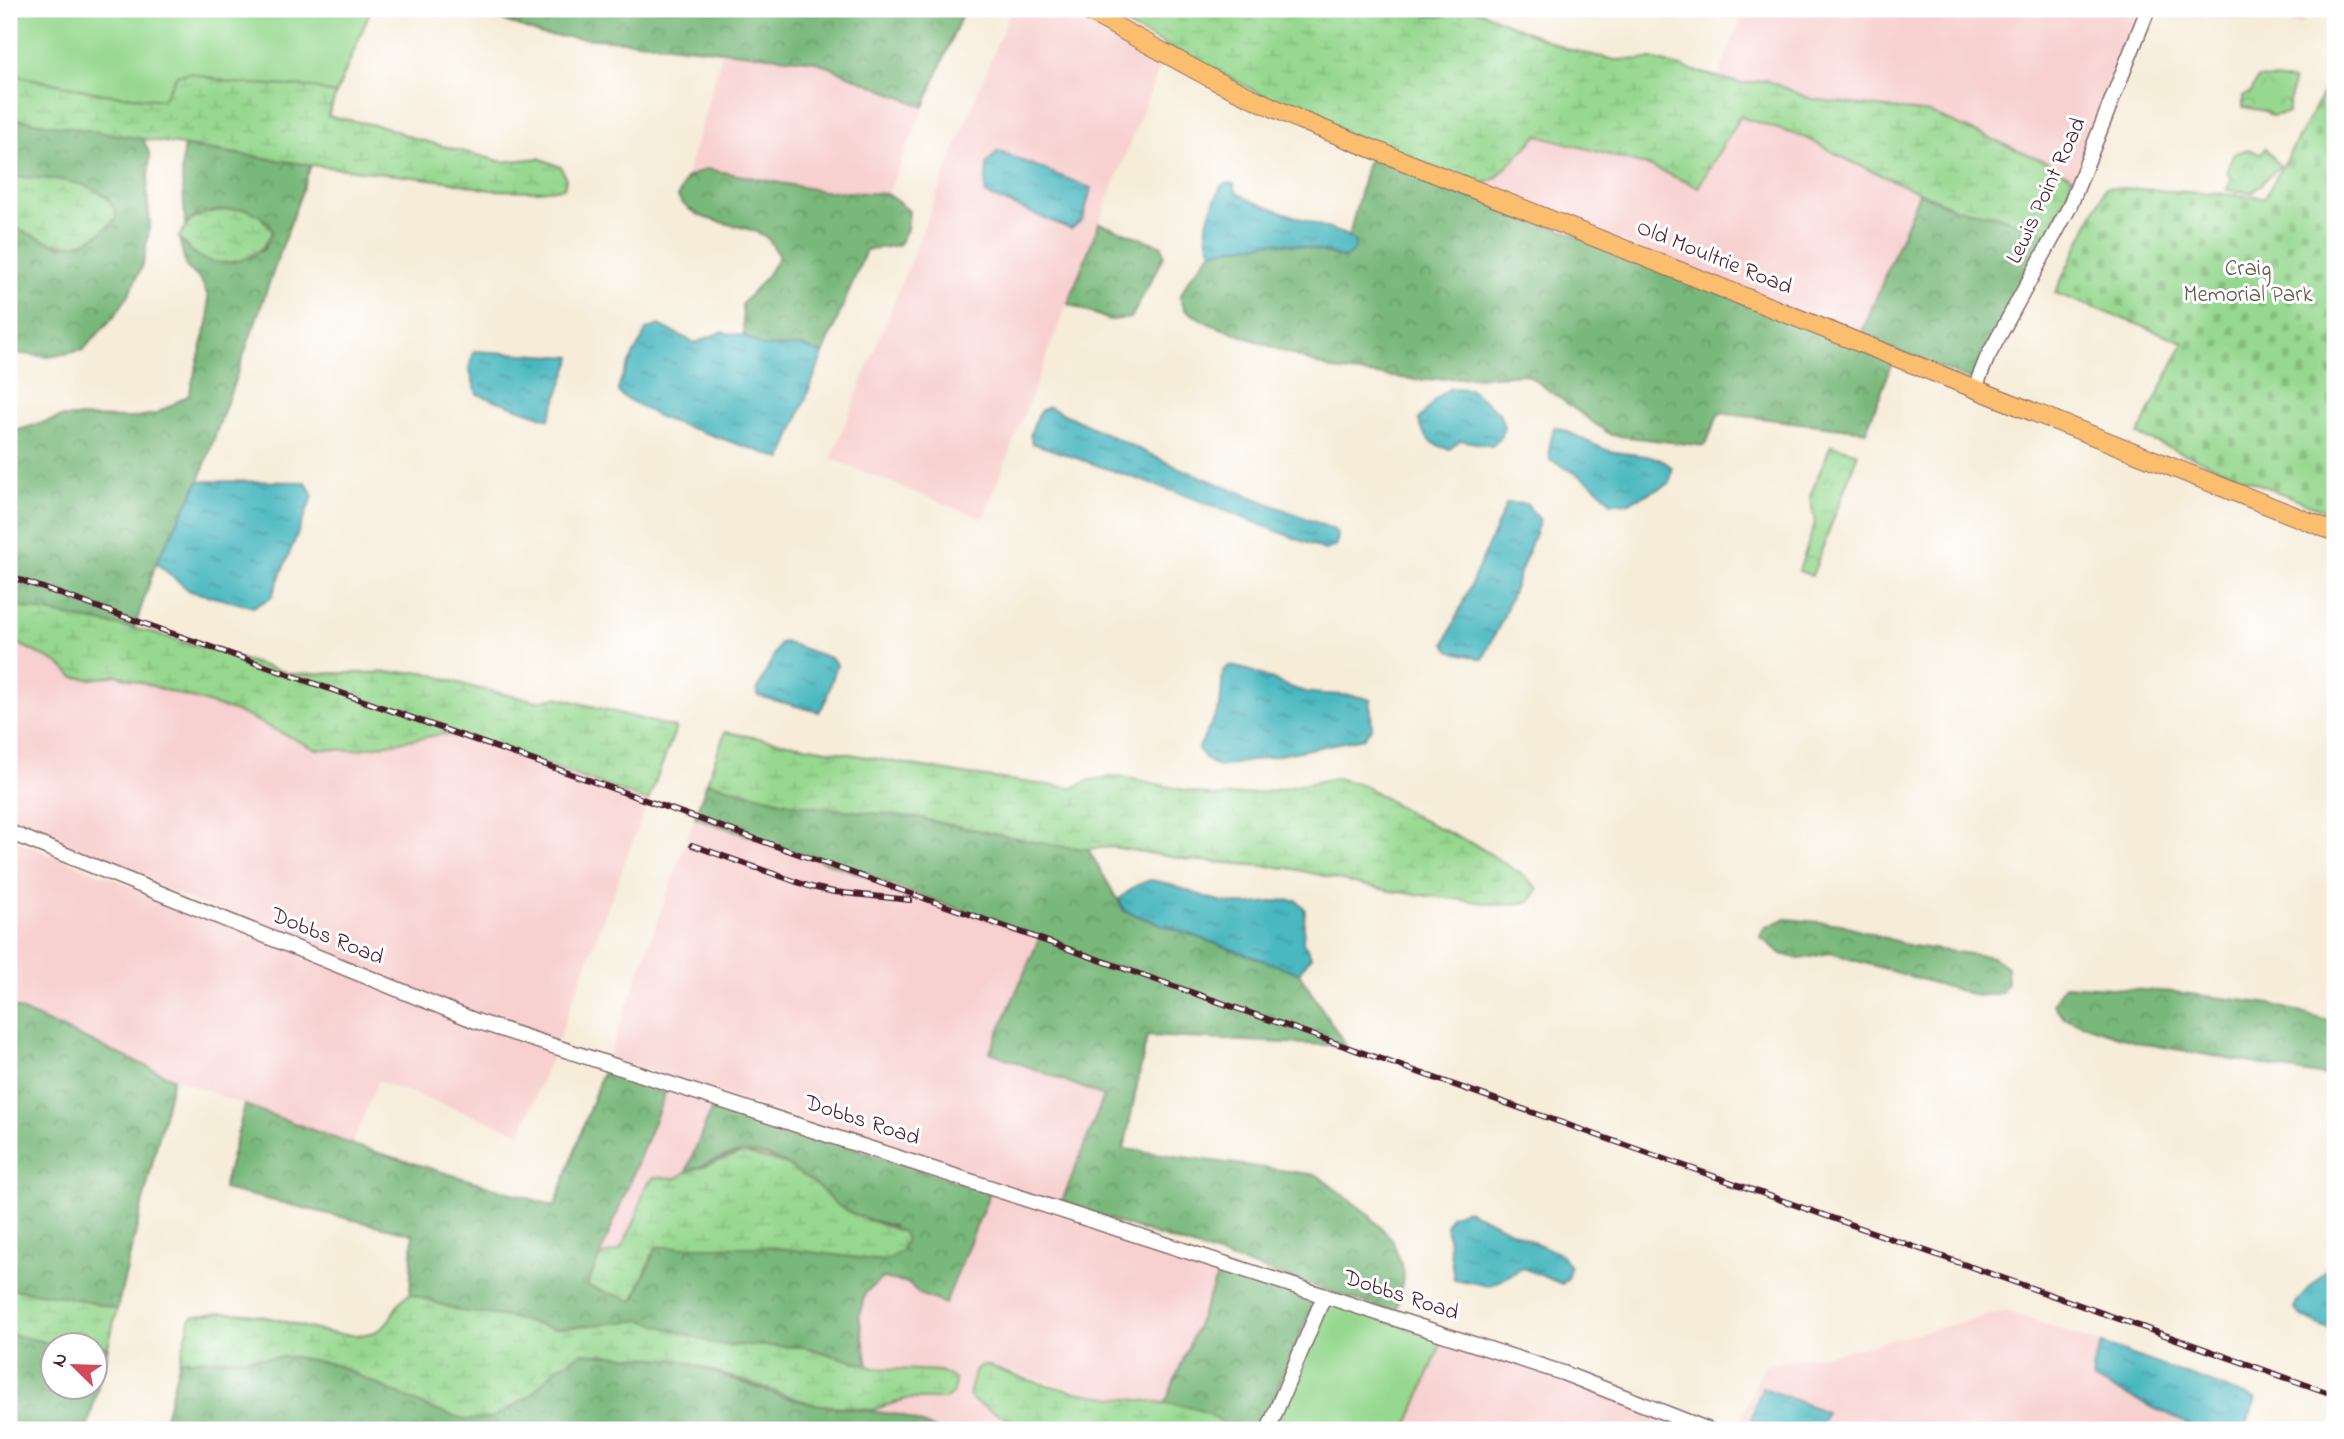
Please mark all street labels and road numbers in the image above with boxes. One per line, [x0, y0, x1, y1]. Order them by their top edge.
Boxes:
street label: Lewis Point Road [1999, 112, 2095, 270]
street label: Old Moultrie Road [1631, 212, 1797, 304]
street label: Dobbs Road [265, 899, 389, 975]
street label: Dobbs Road [799, 1087, 924, 1155]
street label: Dobbs Road [1338, 1262, 1463, 1330]

